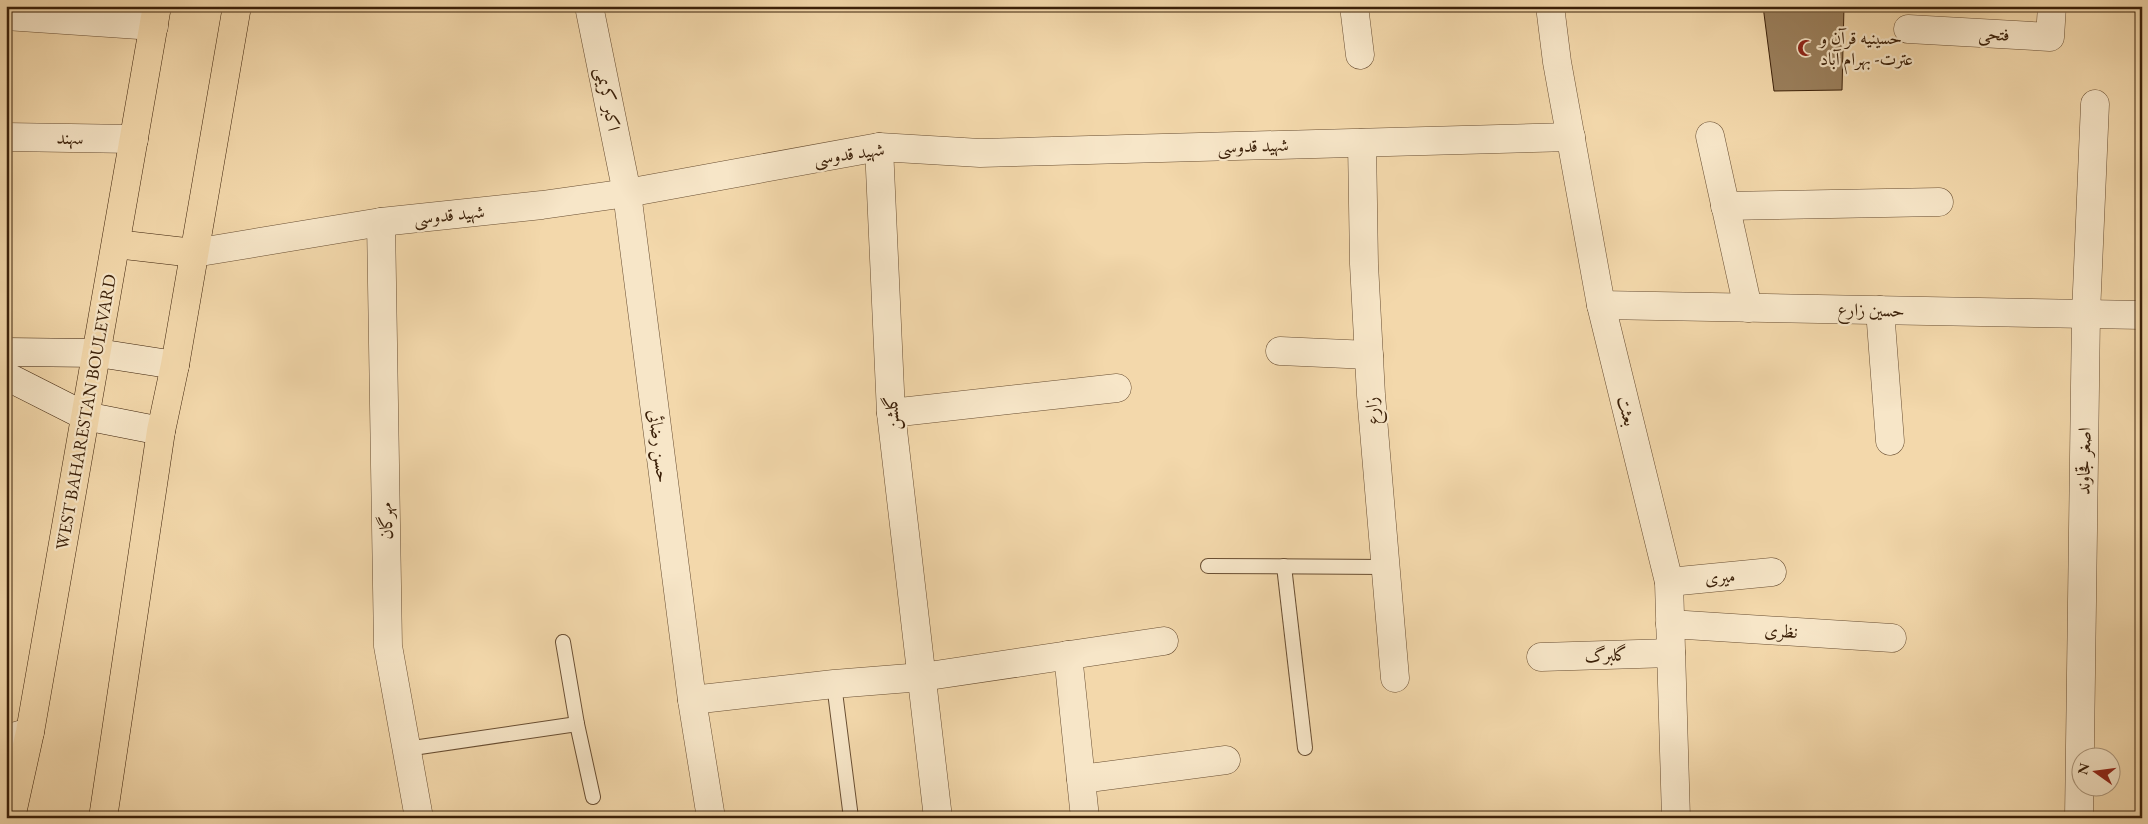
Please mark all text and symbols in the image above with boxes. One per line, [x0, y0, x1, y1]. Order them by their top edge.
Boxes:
street label: فتحی [1978, 21, 2010, 47]
place label: حسینیه قرآن و عترت- بهرام آباد [1818, 26, 1913, 75]
mosque icon: حسینیه قرآن و عترت- بهرام آباد [1796, 38, 1816, 58]
street label: اکبر کریمی [590, 65, 626, 133]
street label: سهند [56, 126, 84, 150]
street label: شهید قدوسی [1217, 133, 1289, 160]
street label: شهید قدوسی [812, 137, 886, 172]
street label: شهید قدوسی [412, 199, 486, 232]
street label: WEST BAHARESTAN BOULEVARD [50, 272, 121, 552]
street label: حسین زارع [1837, 297, 1905, 326]
street label: بعثت [1613, 393, 1642, 428]
street label: گلشن [879, 394, 905, 432]
street label: زارع [1359, 396, 1388, 426]
street label: حسن رضائی [643, 408, 675, 484]
street label: اصغر قجاوند [2071, 427, 2097, 495]
street label: مهرگان [374, 502, 398, 540]
street label: میری [1704, 564, 1736, 589]
street label: نظری [1764, 618, 1798, 644]
street label: گلبرگ [1584, 642, 1628, 667]
north arrow [2070, 746, 2120, 796]
text: N [2073, 761, 2094, 777]

